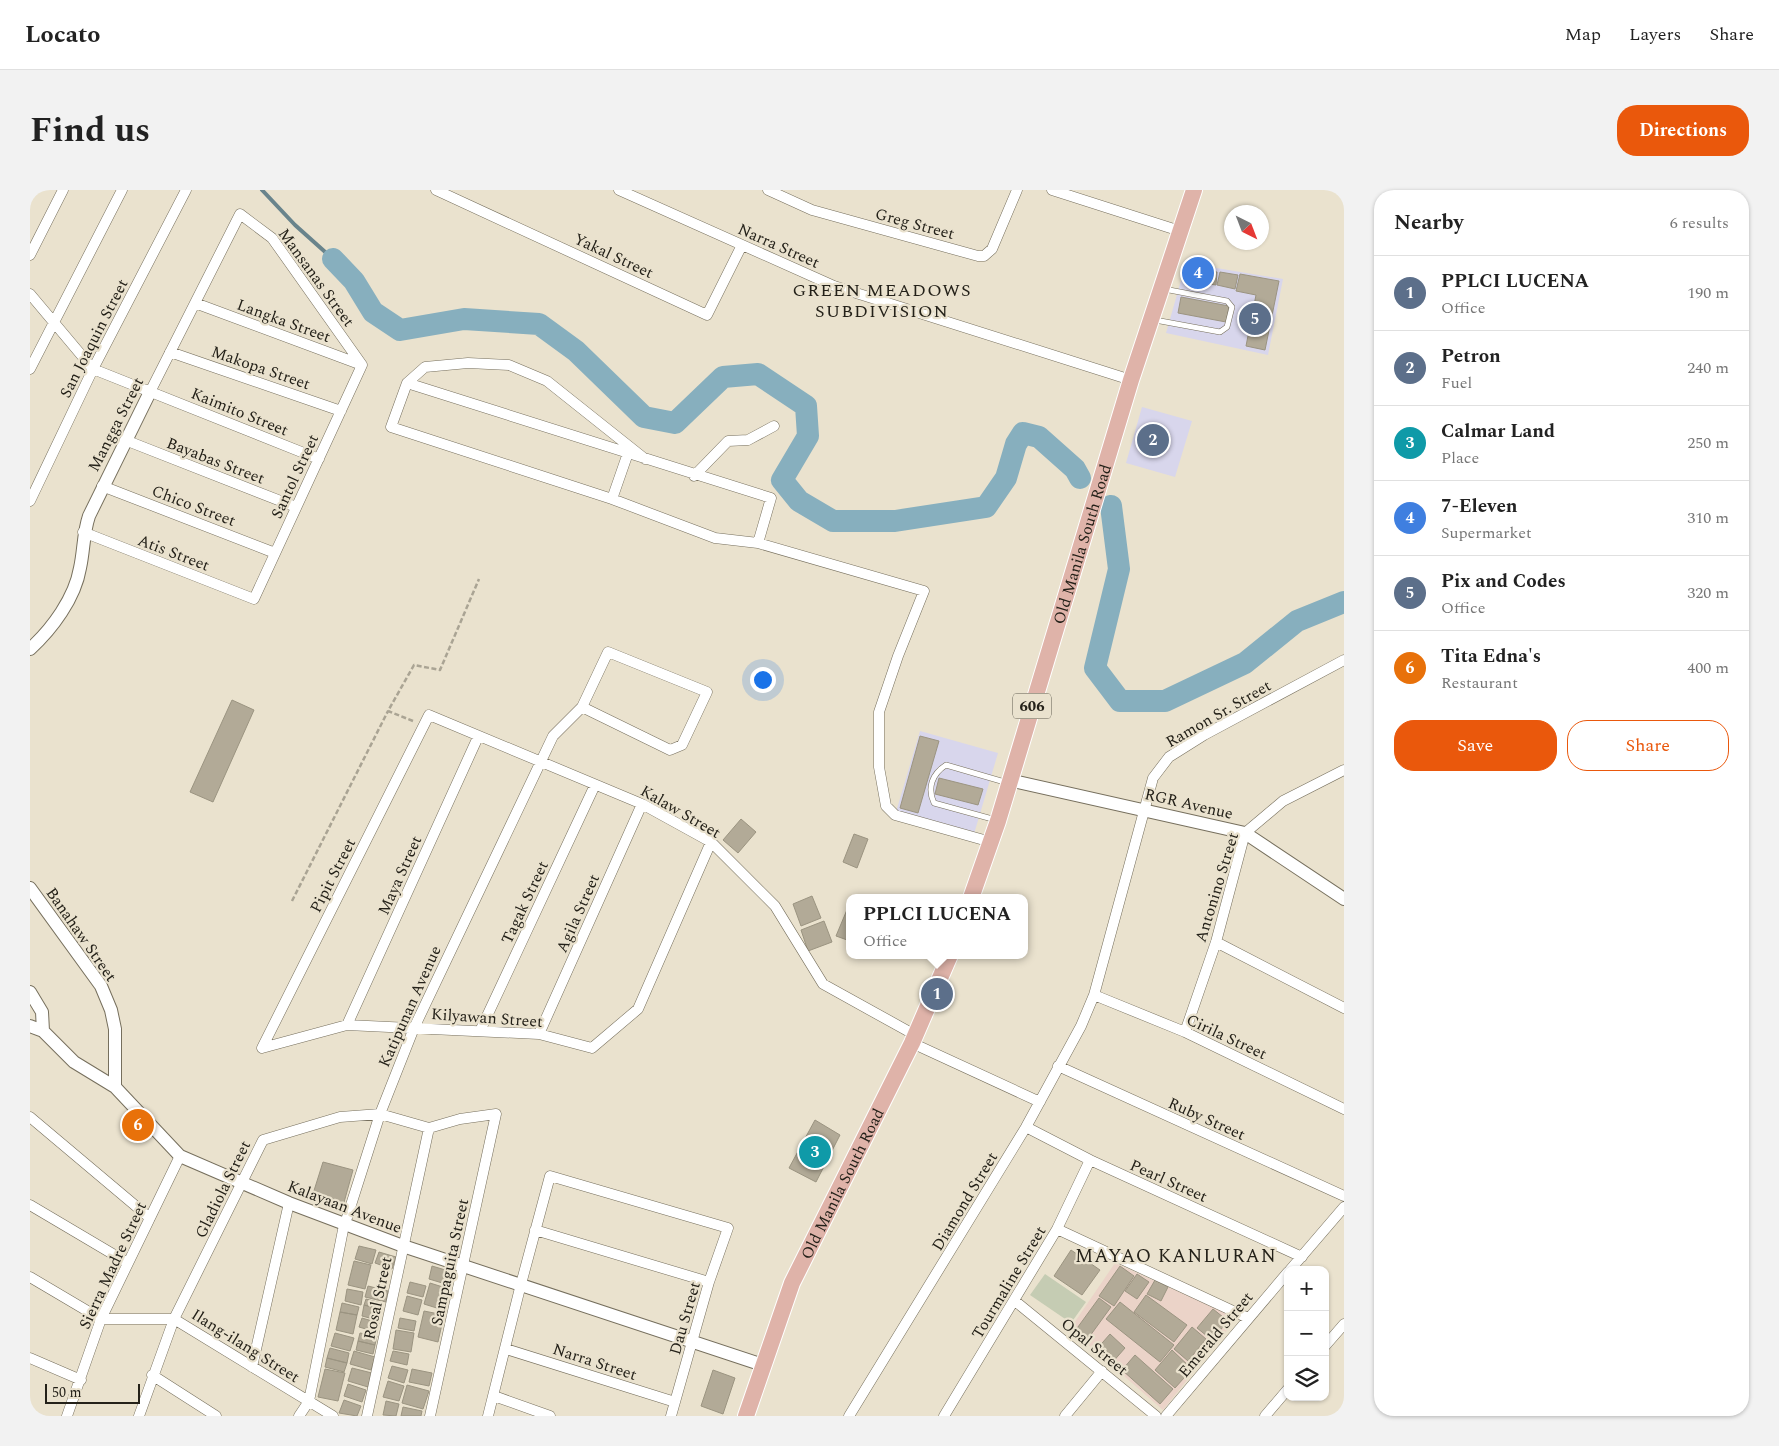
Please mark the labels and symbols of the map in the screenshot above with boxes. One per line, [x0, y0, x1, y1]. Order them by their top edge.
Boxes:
street label: Greg Street [872, 202, 957, 246]
north arrow [1224, 205, 1269, 250]
street label: Narra Street [734, 217, 824, 275]
street label: Mansanas Street [272, 223, 361, 332]
street label: Yakal Street [570, 227, 658, 285]
pin: 4 [1182, 254, 1214, 292]
street label: San Joaquin Street [54, 275, 134, 402]
district label: GREEN MEADOWS SUBDIVISION [792, 277, 972, 325]
street label: Langka Street [233, 293, 334, 349]
pin: 5 [1239, 300, 1271, 338]
street label: Makopa Street [208, 340, 314, 396]
street label: Mangga Street [82, 373, 150, 476]
street label: Kaimito Street [187, 382, 292, 442]
pin: 2 [1137, 421, 1169, 459]
street label: Santol Street [265, 430, 325, 523]
street label: Bayabas Street [163, 431, 269, 491]
street label: Old Manila South Road [1047, 461, 1118, 627]
street label: Chico Street [148, 479, 239, 533]
street label: Atis Street [134, 528, 213, 578]
your location [750, 667, 776, 693]
street label: Ramon Sr. Street [1161, 674, 1276, 754]
road number: 606 [1013, 694, 1051, 718]
street label: Kalaw Street [636, 779, 726, 845]
street label: RGR Avenue [1142, 782, 1235, 826]
street label: Antonino Street [1189, 829, 1245, 945]
street label: Maya Street [372, 832, 428, 919]
street label: Pipit Street [304, 834, 362, 917]
street label: Tagak Street [495, 857, 555, 948]
street label: Agila Street [550, 870, 606, 957]
street label: Banahaw Street [40, 882, 123, 987]
street label: Katipunan Avenue [372, 942, 448, 1071]
pin: 1 [921, 975, 953, 1013]
street label: Kilyawan Street [430, 1002, 544, 1034]
street label: Cirila Street [1182, 1008, 1271, 1066]
street label: Ruby Street [1164, 1091, 1249, 1147]
street label: Old Manila South Road [795, 1104, 891, 1264]
pin: 6 [122, 1106, 154, 1144]
pin: 3 [799, 1133, 831, 1171]
street label: Gladiola Street [189, 1136, 257, 1242]
street label: Diamond Street [926, 1147, 1004, 1256]
street label: Pearl Street [1126, 1153, 1211, 1209]
street label: Kalayaan Avenue [284, 1174, 405, 1240]
street label: Sampaguita Street [425, 1196, 475, 1328]
street label: Sierra Madre Street [73, 1197, 153, 1333]
street label: Tourmaline Street [966, 1221, 1052, 1344]
district label: MAYAO KANLURAN [1075, 1242, 1277, 1271]
street label: Rosal Street [357, 1254, 399, 1342]
street label: Dau Street [663, 1279, 707, 1358]
street label: Emerald Street [1173, 1286, 1259, 1383]
street label: Ilang-ilang Street [186, 1303, 305, 1389]
street label: Opal Street [1056, 1312, 1133, 1382]
street label: Narra Street [550, 1337, 640, 1387]
scale bar [45, 1381, 140, 1404]

